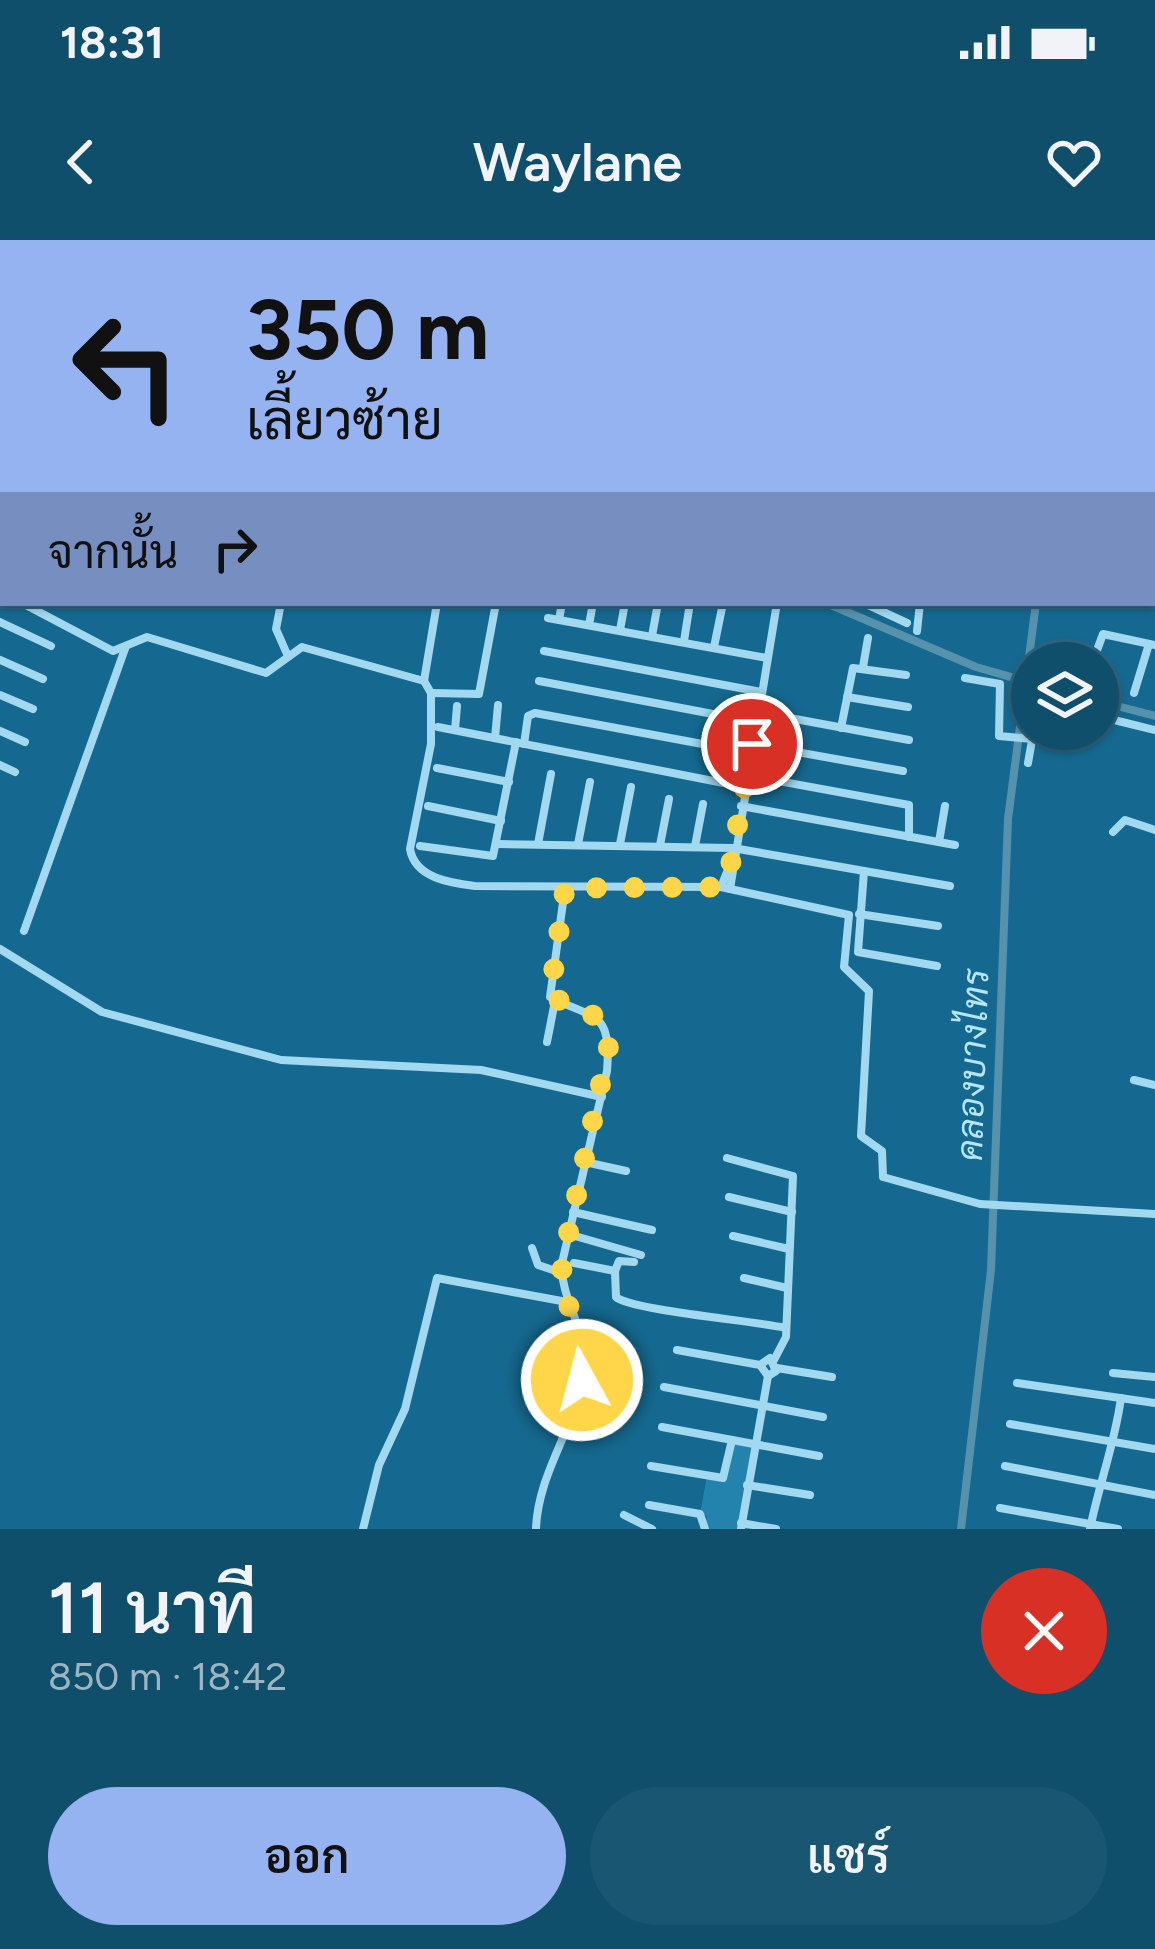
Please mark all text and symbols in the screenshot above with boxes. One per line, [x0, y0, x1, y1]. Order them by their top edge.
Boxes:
text: 18:31 [60, 15, 164, 69]
icon: back [48, 129, 114, 195]
icon: heart [1041, 129, 1107, 195]
text: Waylane [473, 130, 682, 195]
text: 350 m [246, 279, 489, 380]
icon: left [48, 288, 204, 444]
text: เลี้ยวซ้าย [246, 388, 443, 453]
icon: right [202, 516, 268, 582]
text: จากนั้น [48, 525, 178, 579]
map controls [1011, 642, 1119, 750]
button: layers [1011, 642, 1119, 750]
pin [701, 693, 803, 795]
icon: arrive [719, 711, 785, 777]
water label: คลองบางไทร [947, 967, 997, 1162]
position arrow [519, 1317, 645, 1443]
text: 11 นาที [48, 1565, 257, 1651]
button: close [981, 1568, 1107, 1694]
text: 850 m · 18:42 [48, 1653, 287, 1700]
button: ออก [48, 1787, 566, 1925]
button: แชร์ [590, 1787, 1107, 1925]

